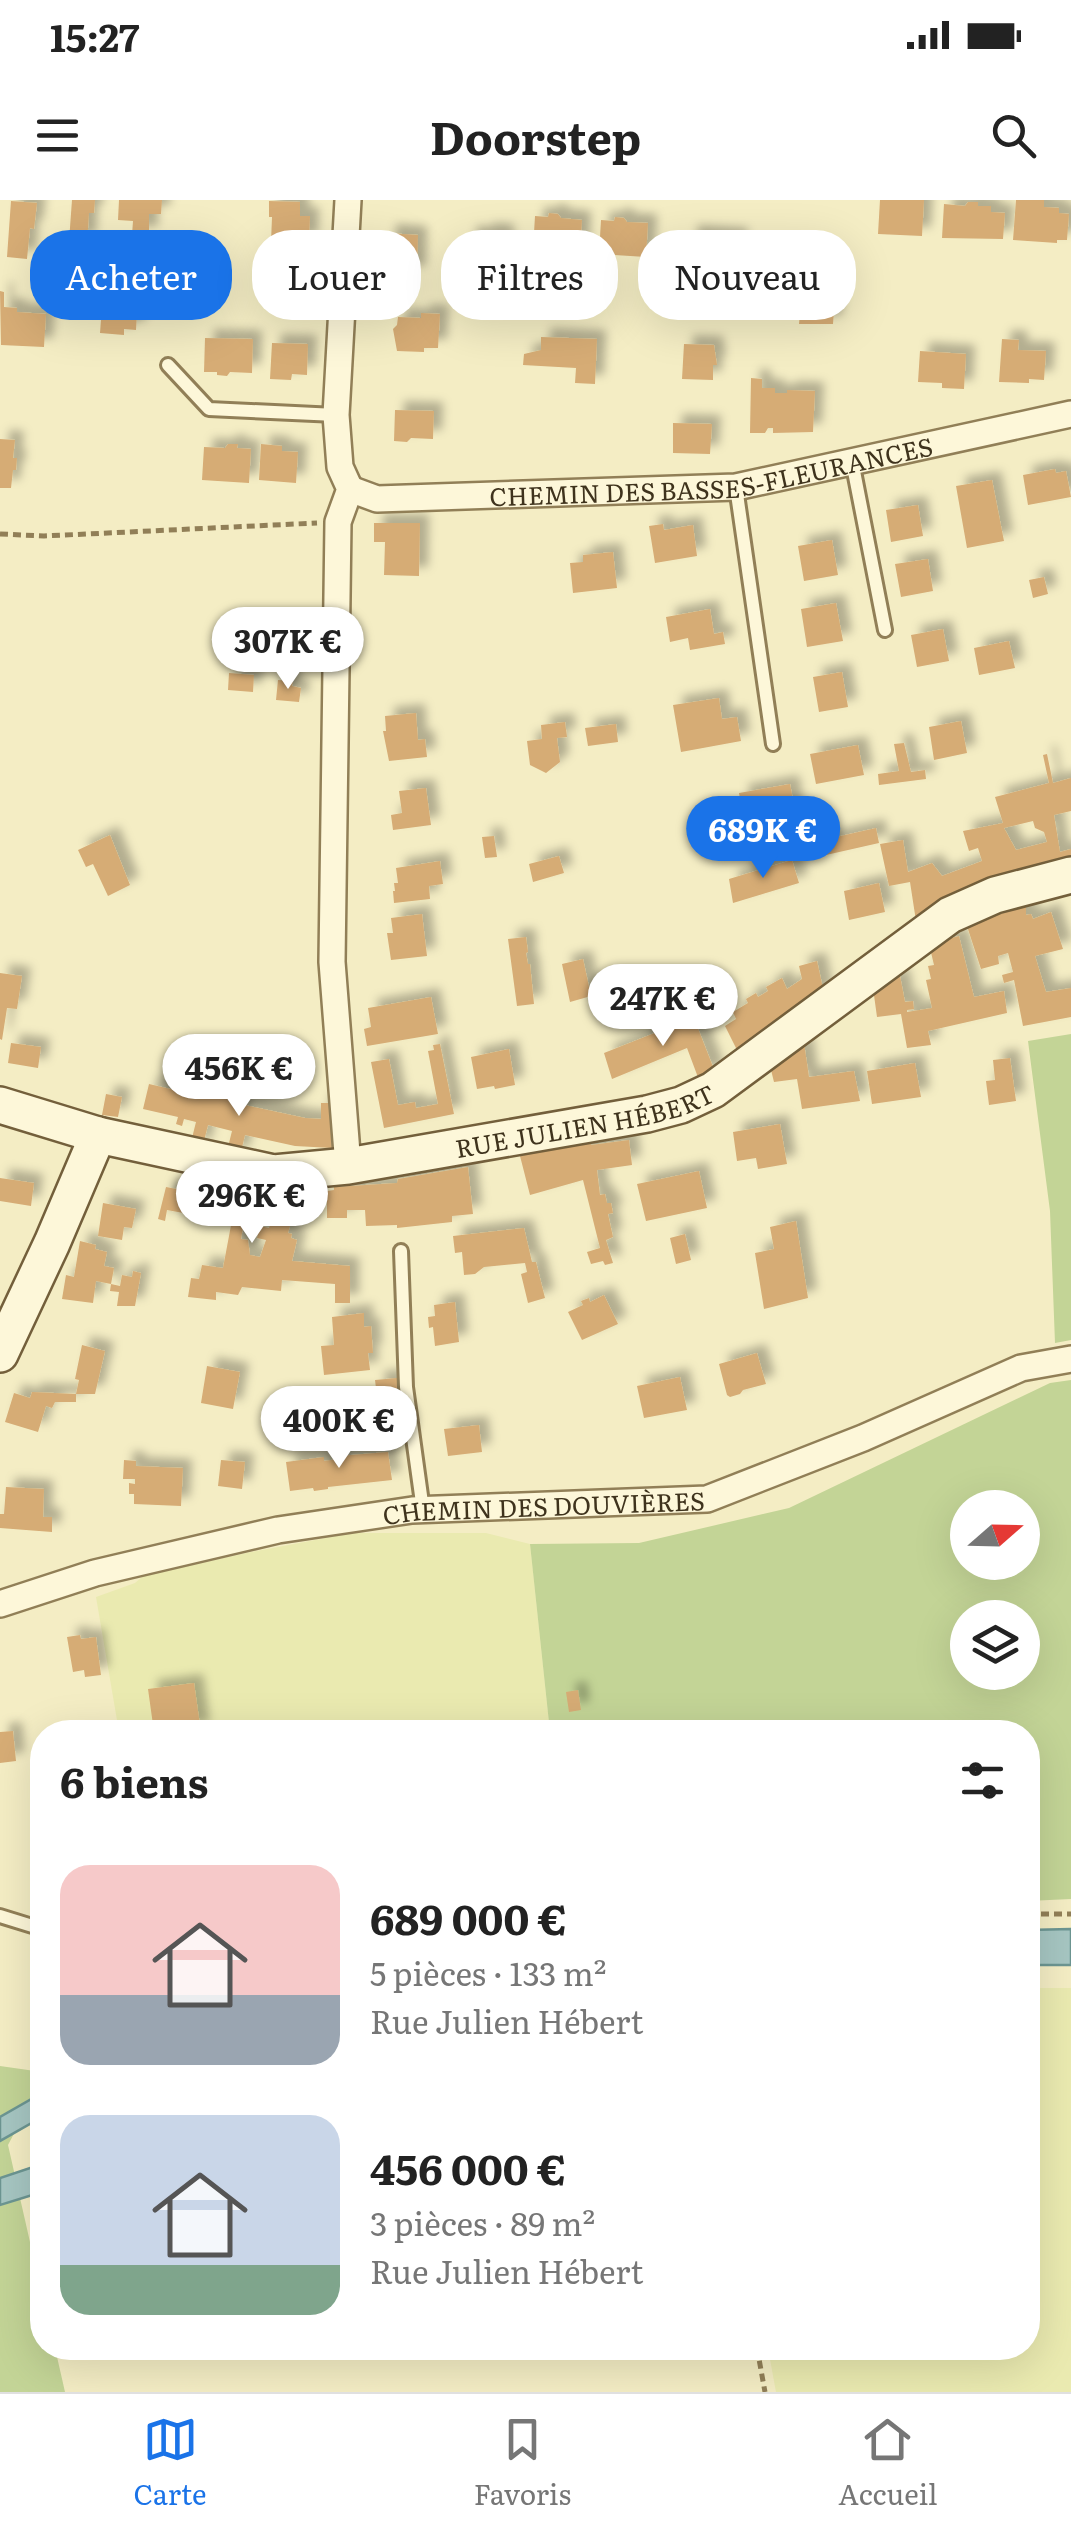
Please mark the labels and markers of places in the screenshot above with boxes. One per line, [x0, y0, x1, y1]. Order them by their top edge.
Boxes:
pin: 307K € [207, 607, 369, 692]
pin: 689K € [682, 796, 844, 881]
pin: 247K € [582, 964, 744, 1049]
pin: 456K € [158, 1034, 320, 1119]
pin: 296K € [171, 1161, 333, 1246]
pin: 400K € [258, 1386, 420, 1471]

